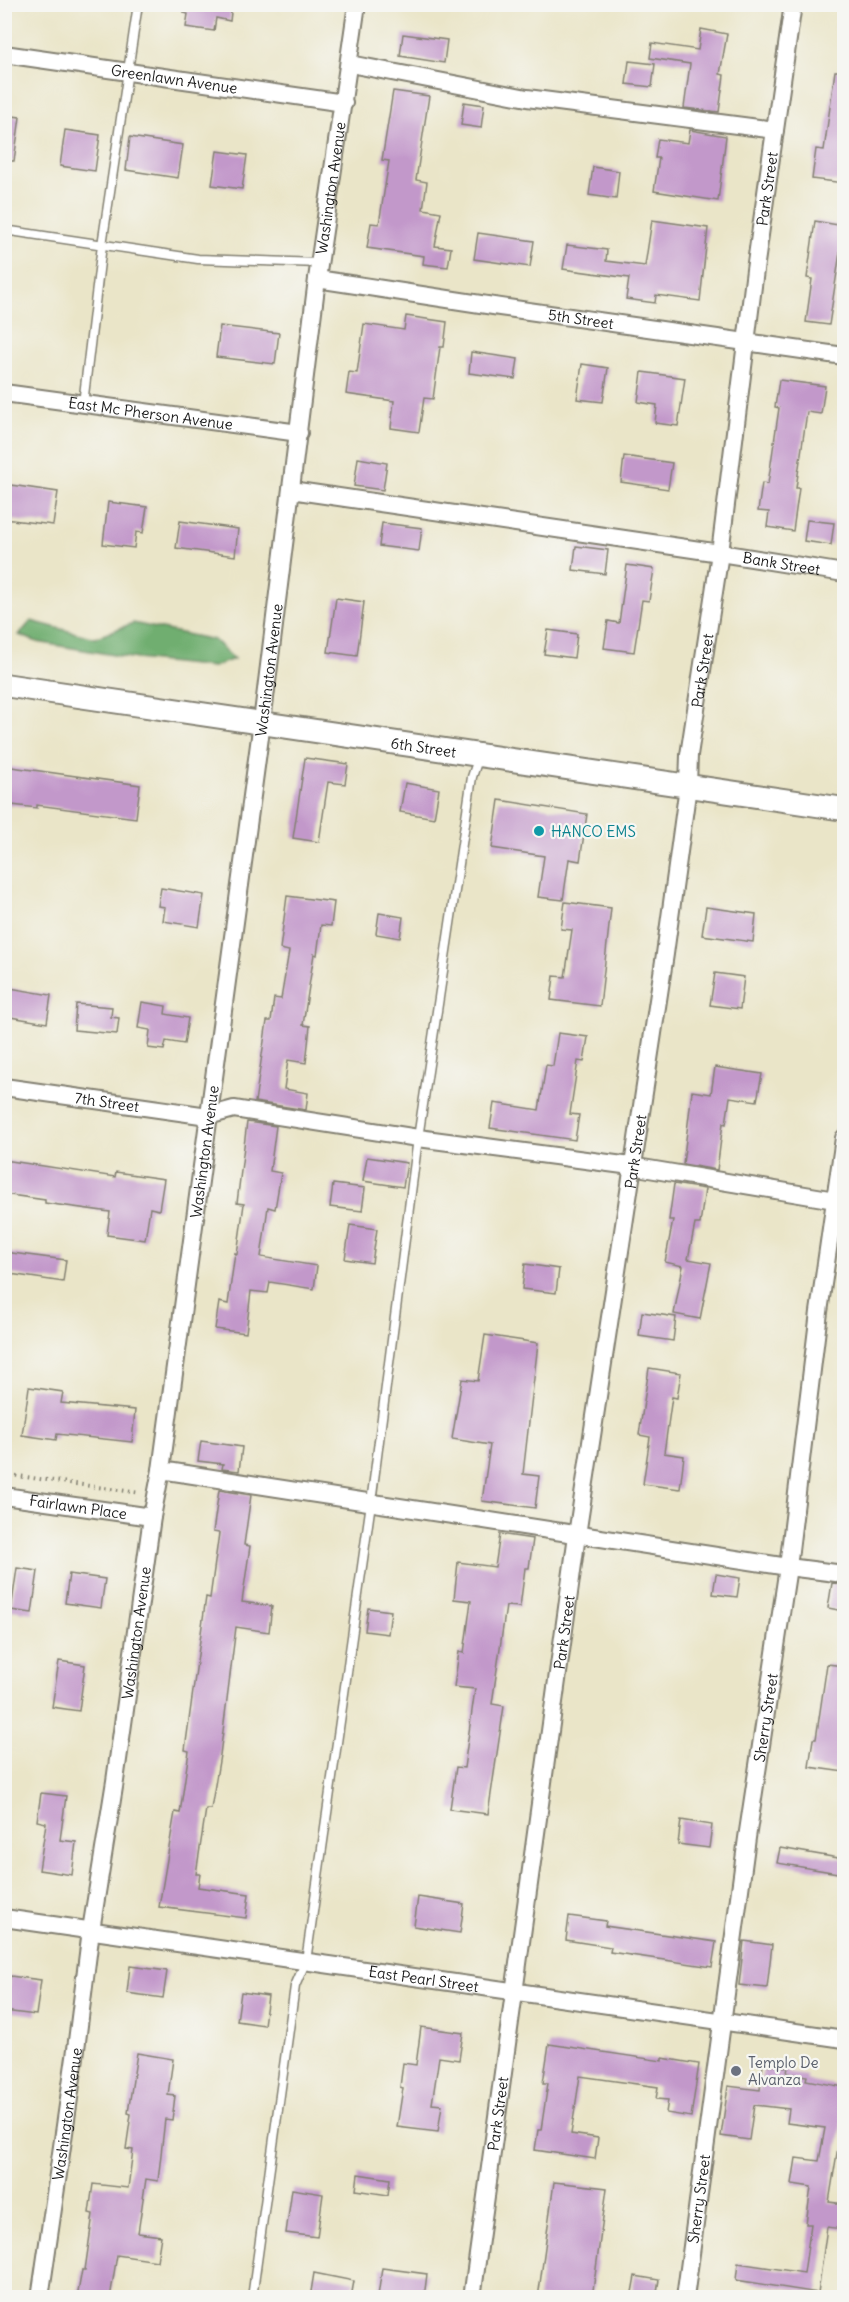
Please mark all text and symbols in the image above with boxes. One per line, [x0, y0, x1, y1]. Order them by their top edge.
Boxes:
street label: Greenlawn Avenue [110, 60, 239, 97]
street label: Washington Avenue [311, 120, 349, 256]
street label: Park Street [752, 150, 781, 227]
street label: 5th Street [547, 304, 615, 333]
street label: East Mc Pherson Avenue [67, 392, 234, 433]
street label: Bank Street [741, 547, 822, 579]
street label: Washington Avenue [251, 603, 286, 738]
street label: Park Street [687, 632, 717, 709]
street label: 6th Street [389, 733, 458, 761]
place label: HANCO EMS [551, 822, 636, 841]
marker: HANCO EMS [532, 824, 546, 838]
street label: Washington Avenue [186, 1084, 222, 1219]
street label: 7th Street [74, 1088, 140, 1116]
street label: Park Street [620, 1113, 650, 1190]
street label: Fairlawn Place [28, 1490, 128, 1523]
street label: Washington Avenue [117, 1565, 154, 1700]
street label: Park Street [549, 1594, 578, 1671]
street label: Sherry Street [749, 1672, 781, 1763]
street label: East Pearl Street [367, 1961, 480, 1996]
street label: Washington Avenue [48, 2047, 86, 2181]
place label: Templo De Alvanza [748, 2053, 819, 2089]
marker: Templo De Alvanza [729, 2064, 743, 2078]
street label: Park Street [483, 2075, 512, 2152]
street label: Sherry Street [683, 2153, 714, 2245]

